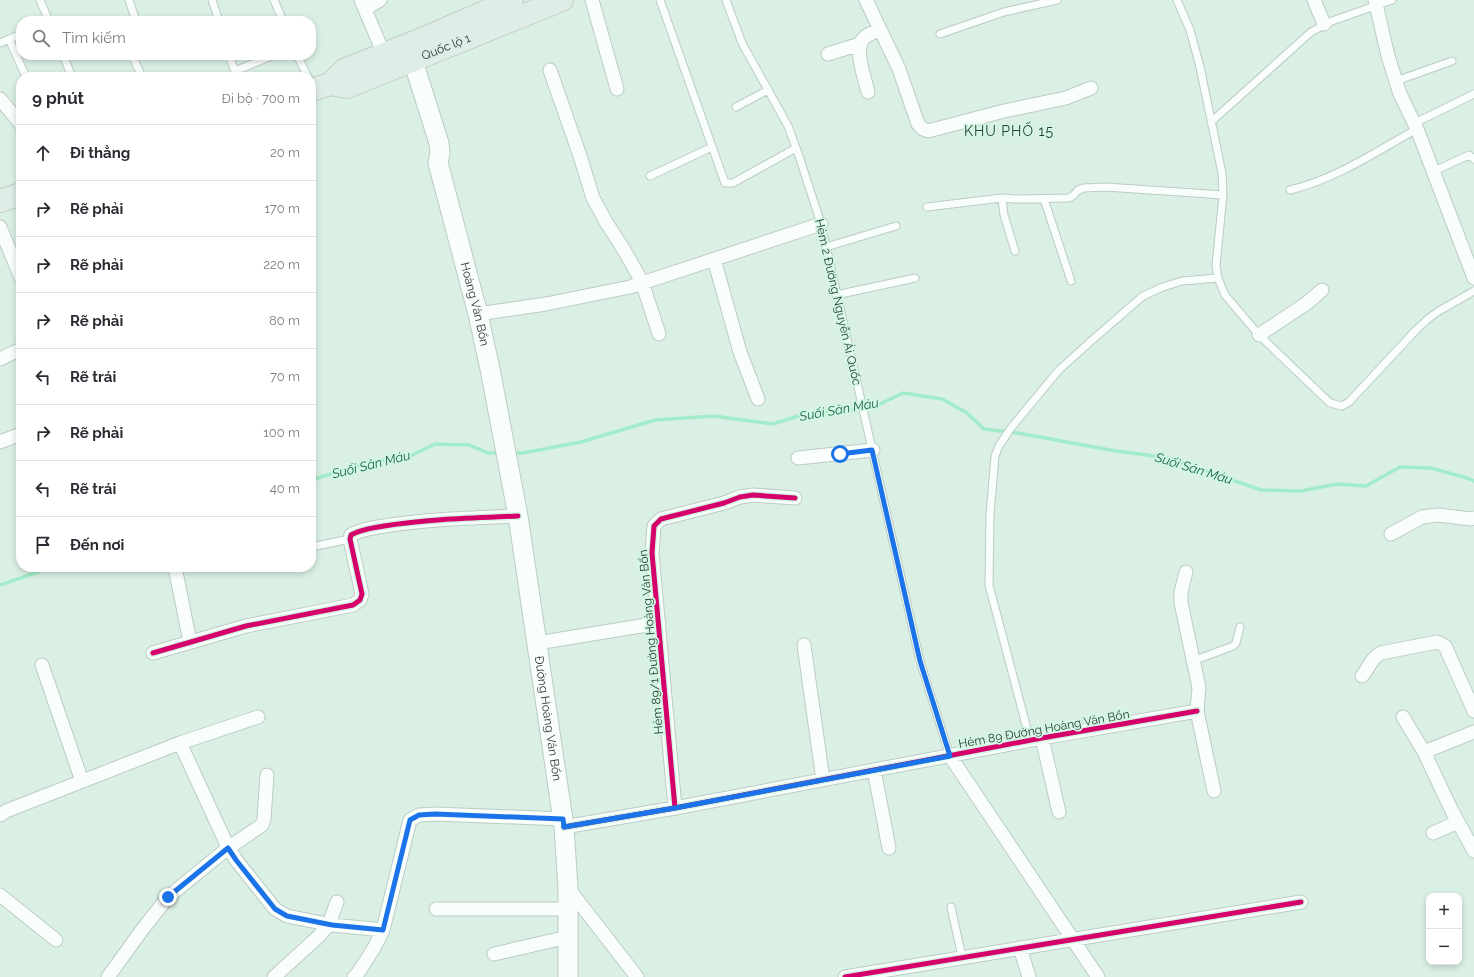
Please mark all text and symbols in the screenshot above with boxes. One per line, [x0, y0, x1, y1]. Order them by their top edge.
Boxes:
search box [16, 16, 316, 60]
icon: search [30, 27, 52, 49]
text: Tìm kiếm [62, 29, 126, 47]
street label: Quốc lộ 1 [419, 31, 472, 63]
text: 9 phút [32, 88, 84, 108]
text: Đi bộ · 700 m [222, 91, 300, 106]
district label: KHU PHỐ 15 [964, 121, 1054, 139]
icon: ahead [32, 142, 54, 164]
text: Đi thẳng [70, 144, 130, 162]
text: 20 m [270, 145, 300, 160]
icon: right [32, 198, 54, 220]
text: Rẽ phải [70, 200, 123, 218]
text: 170 m [264, 201, 300, 216]
street label: Hẻm 2 Đường Nguyễn Ái Quốc [812, 217, 864, 387]
icon: right [32, 254, 54, 276]
text: Rẽ phải [70, 256, 123, 274]
text: 220 m [263, 257, 300, 272]
street label: Hoàng Văn Bổn [458, 261, 492, 347]
icon: right [32, 310, 54, 332]
text: Rẽ phải [70, 312, 123, 330]
text: 80 m [269, 313, 300, 328]
icon: left [32, 366, 54, 388]
text: Rẽ trái [70, 368, 116, 386]
text: 70 m [270, 369, 300, 384]
water label: Suối Săn Máu [797, 395, 880, 424]
icon: right [32, 422, 54, 444]
text: Rẽ phải [70, 424, 123, 442]
text: 100 m [263, 425, 300, 440]
route start [831, 445, 849, 463]
water label: Suối Săn Máu [329, 447, 412, 482]
water label: Suối Săn Máu [1152, 449, 1234, 487]
icon: left [32, 478, 54, 500]
text: Rẽ trái [70, 480, 116, 498]
text: 40 m [270, 481, 300, 496]
icon: arrive [32, 534, 54, 556]
text: Đến nơi [70, 536, 124, 554]
street label: Hẻm 89/1 Đường Hoàng Văn Bổn [636, 549, 666, 735]
street label: Đường Hoàng Văn Bổn [532, 655, 564, 782]
street label: Hẻm 89 Đường Hoàng Văn Bổn [957, 707, 1131, 751]
route end [159, 888, 177, 906]
map controls [1426, 893, 1462, 965]
button: + [1426, 893, 1462, 929]
button: − [1426, 929, 1462, 965]

